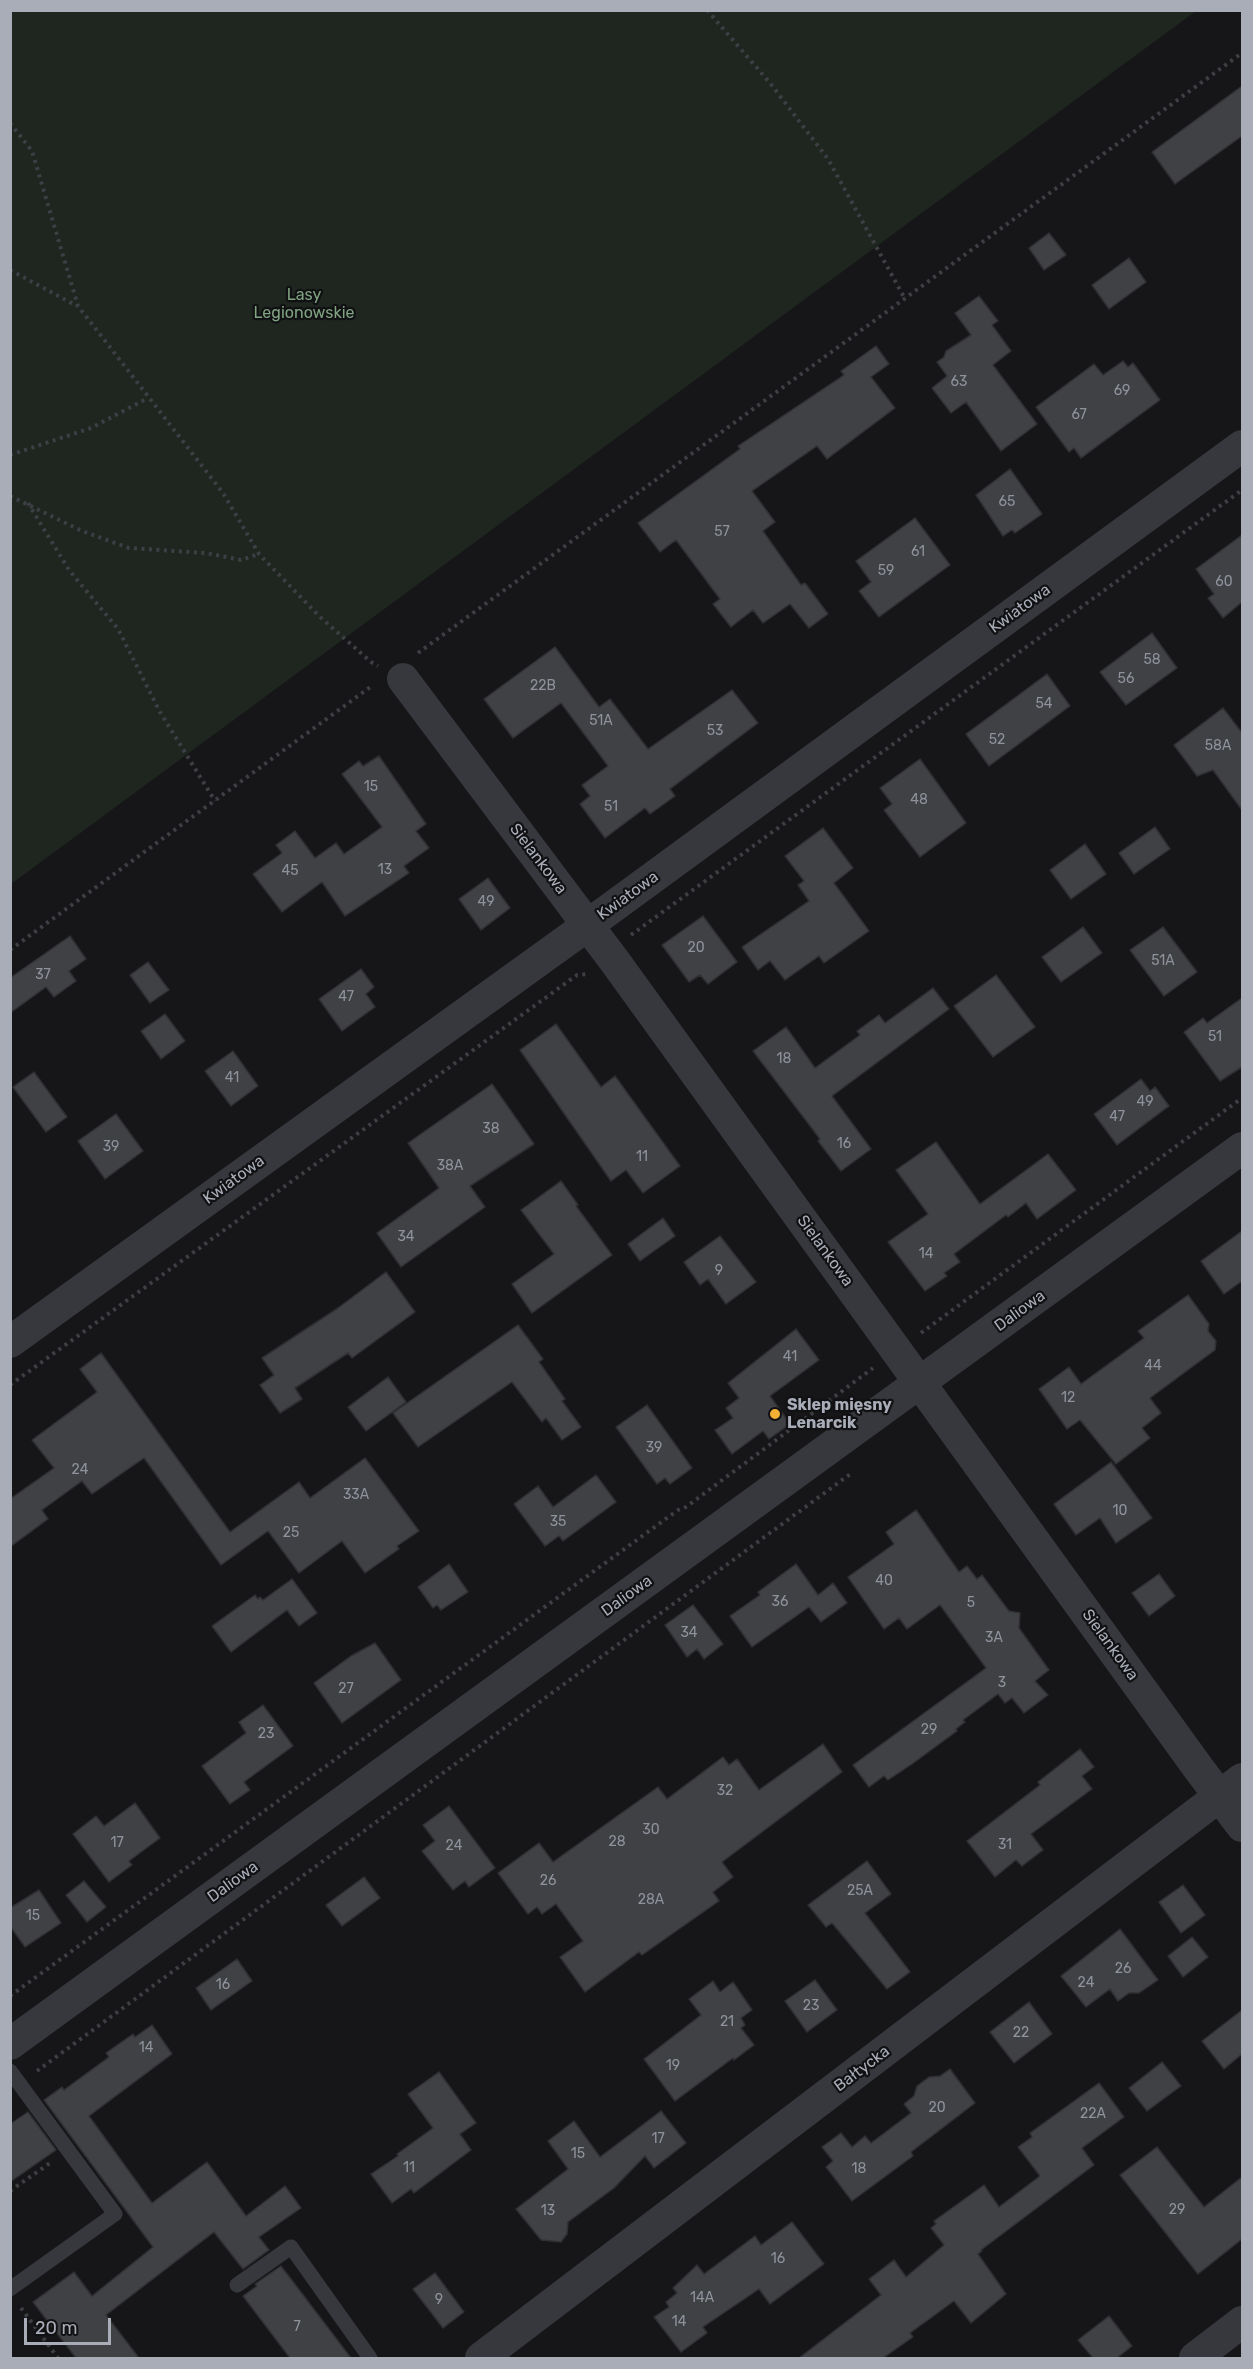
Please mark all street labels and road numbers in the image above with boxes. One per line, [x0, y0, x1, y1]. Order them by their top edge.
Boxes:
street label: Kwiatowa [986, 580, 1054, 638]
street label: Sielankowa [505, 820, 571, 898]
street label: Kwiatowa [594, 867, 662, 925]
street label: Kwiatowa [200, 1151, 268, 1209]
street label: Sielankowa [793, 1212, 857, 1290]
street label: Daliowa [991, 1286, 1049, 1336]
street label: Daliowa [598, 1571, 656, 1621]
street label: Sielankowa [1078, 1606, 1142, 1684]
street label: Daliowa [204, 1857, 262, 1907]
street label: Bałtycka [830, 2042, 894, 2096]

